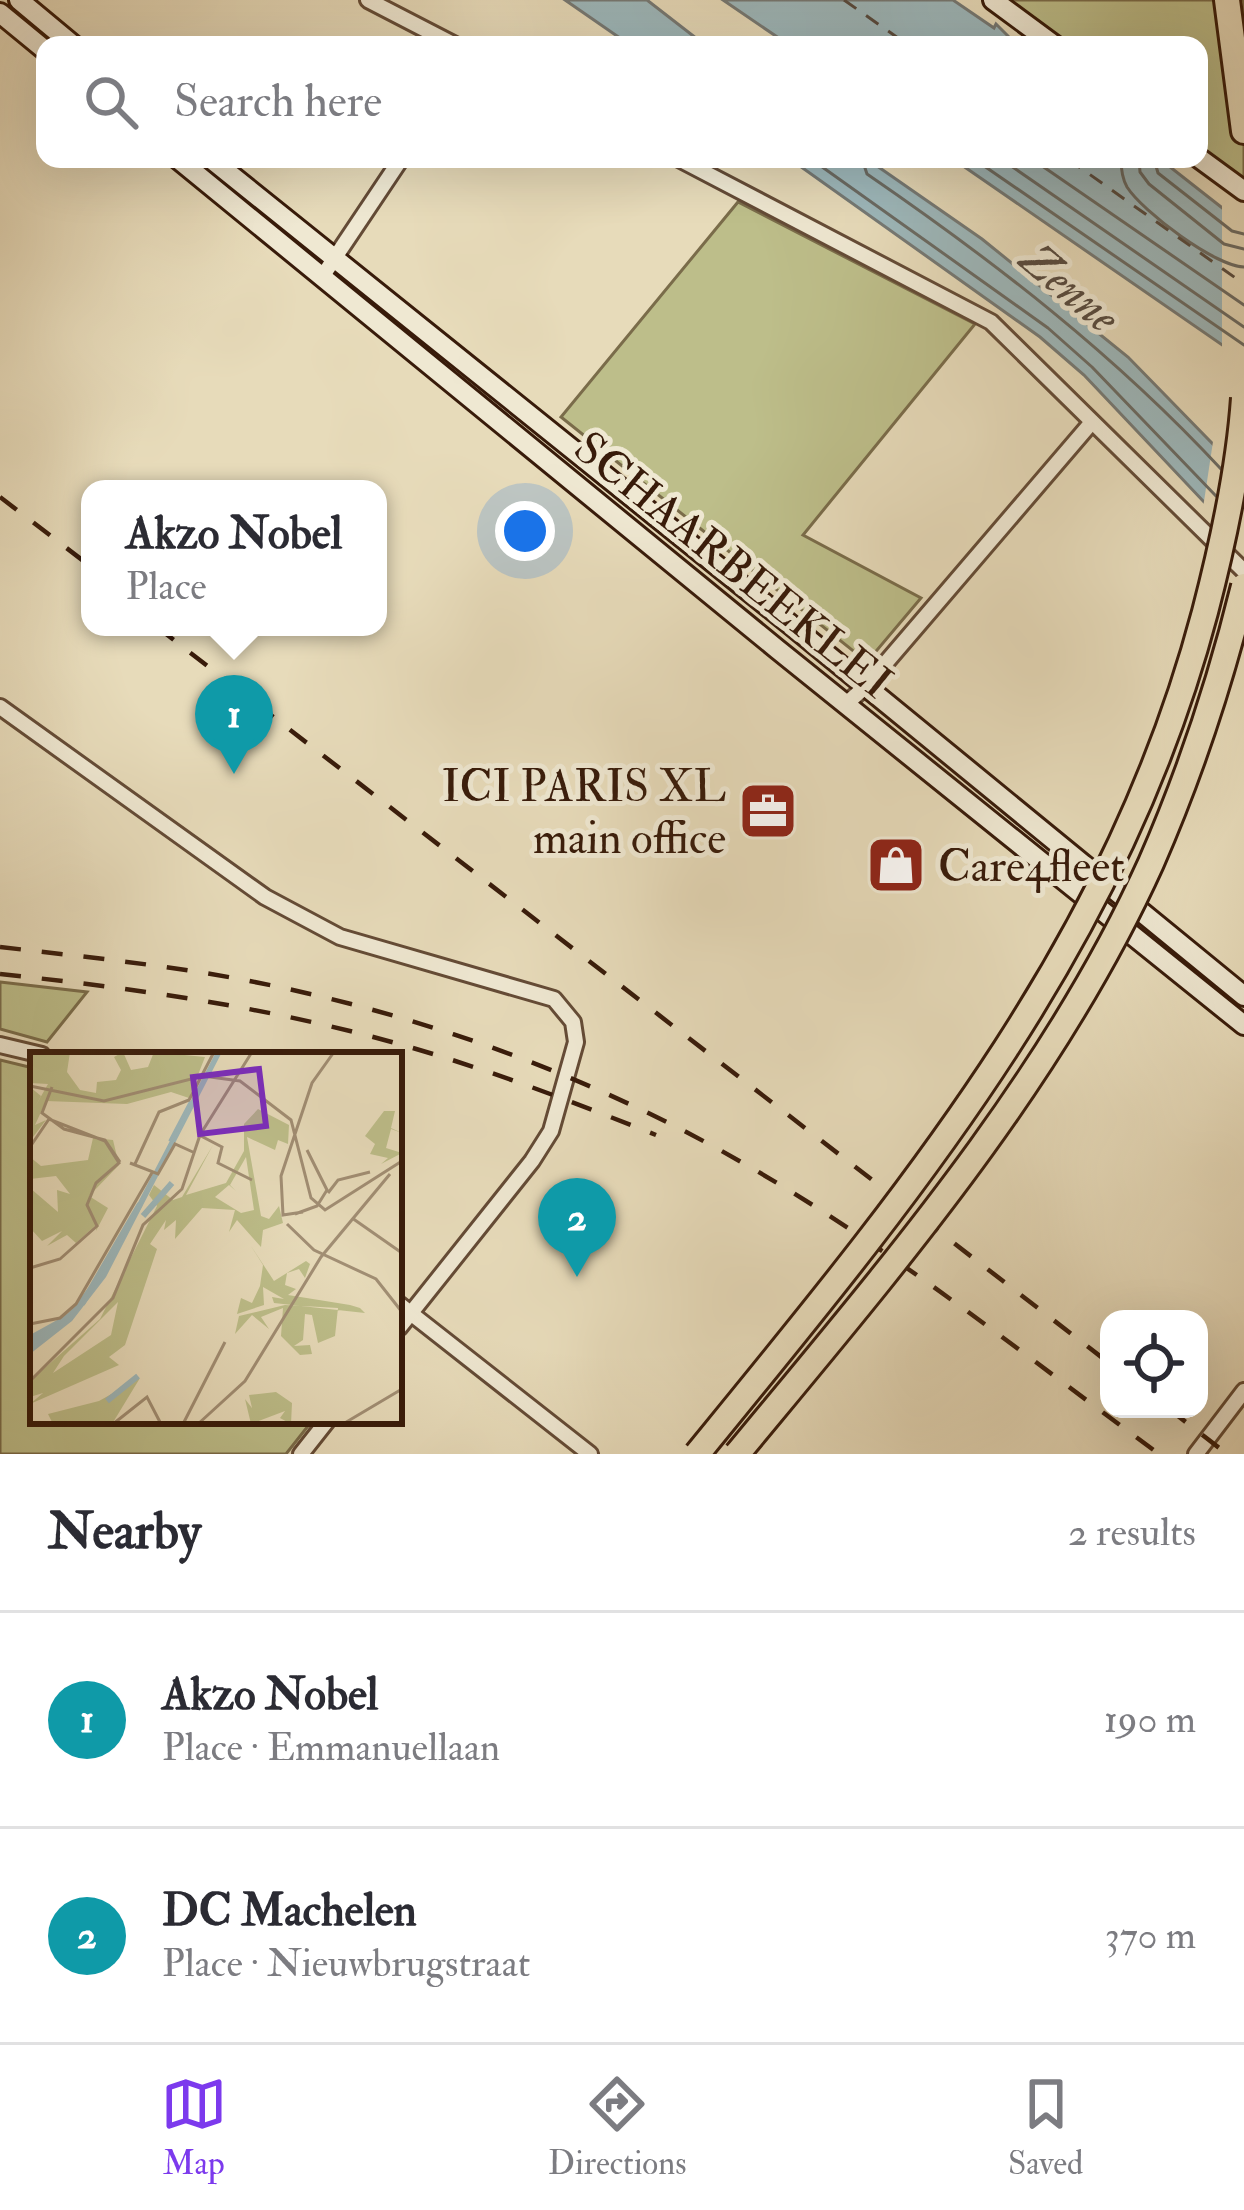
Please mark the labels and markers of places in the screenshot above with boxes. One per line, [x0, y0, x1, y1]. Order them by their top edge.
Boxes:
pin: 1 [195, 675, 273, 774]
place label: ICI PARIS XL main office [442, 759, 726, 867]
office icon: ICI PARIS XL main office [737, 780, 799, 842]
shop icon: Care4fleet [865, 834, 927, 896]
place label: Care4fleet [938, 839, 1125, 895]
pin: 2 [538, 1178, 616, 1277]

